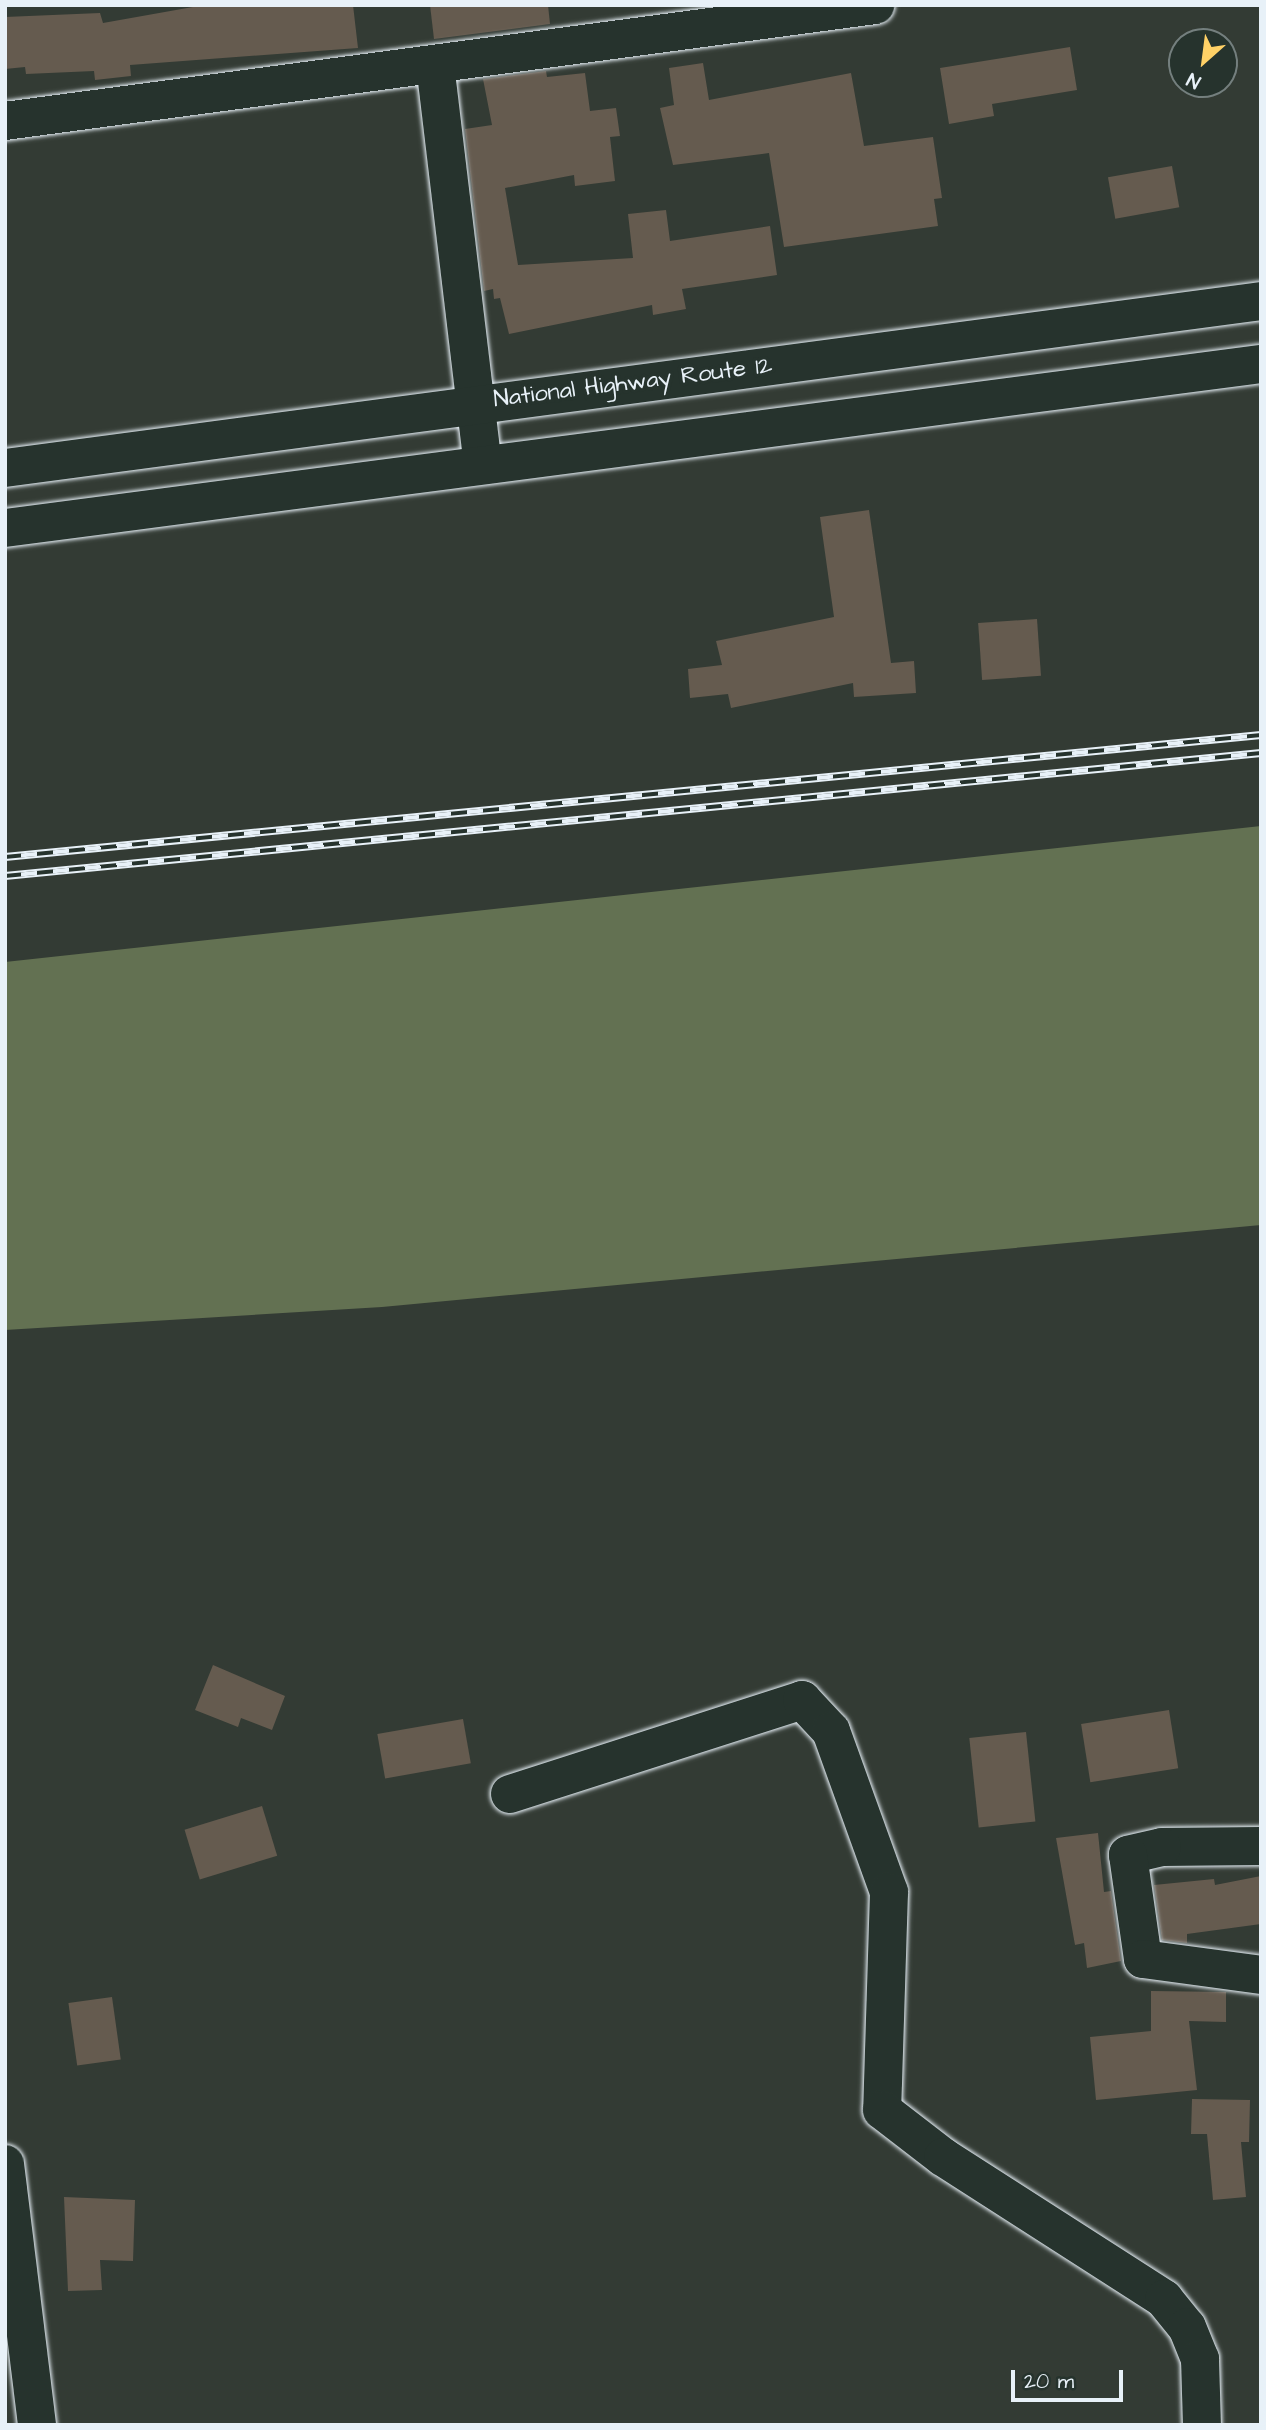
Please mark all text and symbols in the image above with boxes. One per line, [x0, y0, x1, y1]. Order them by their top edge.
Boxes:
north arrow [1168, 28, 1238, 98]
text: N [1182, 66, 1205, 95]
street label: National Highway Route 12 [492, 352, 774, 414]
scale bar [1014, 2356, 1126, 2400]
text: 20 m [1024, 2367, 1074, 2396]

